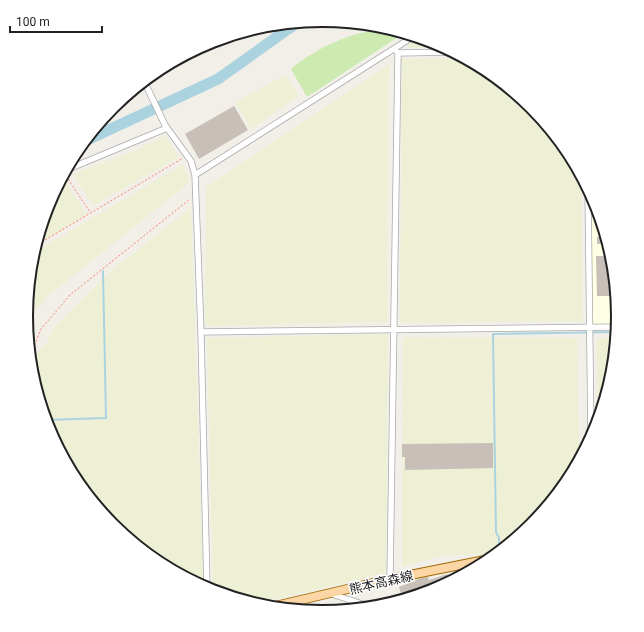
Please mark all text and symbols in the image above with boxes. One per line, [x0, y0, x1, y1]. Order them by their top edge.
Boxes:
scale bar [10, 8, 102, 34]
text: 100 m [16, 15, 50, 29]
street label: 熊本高森線 [348, 568, 414, 597]

